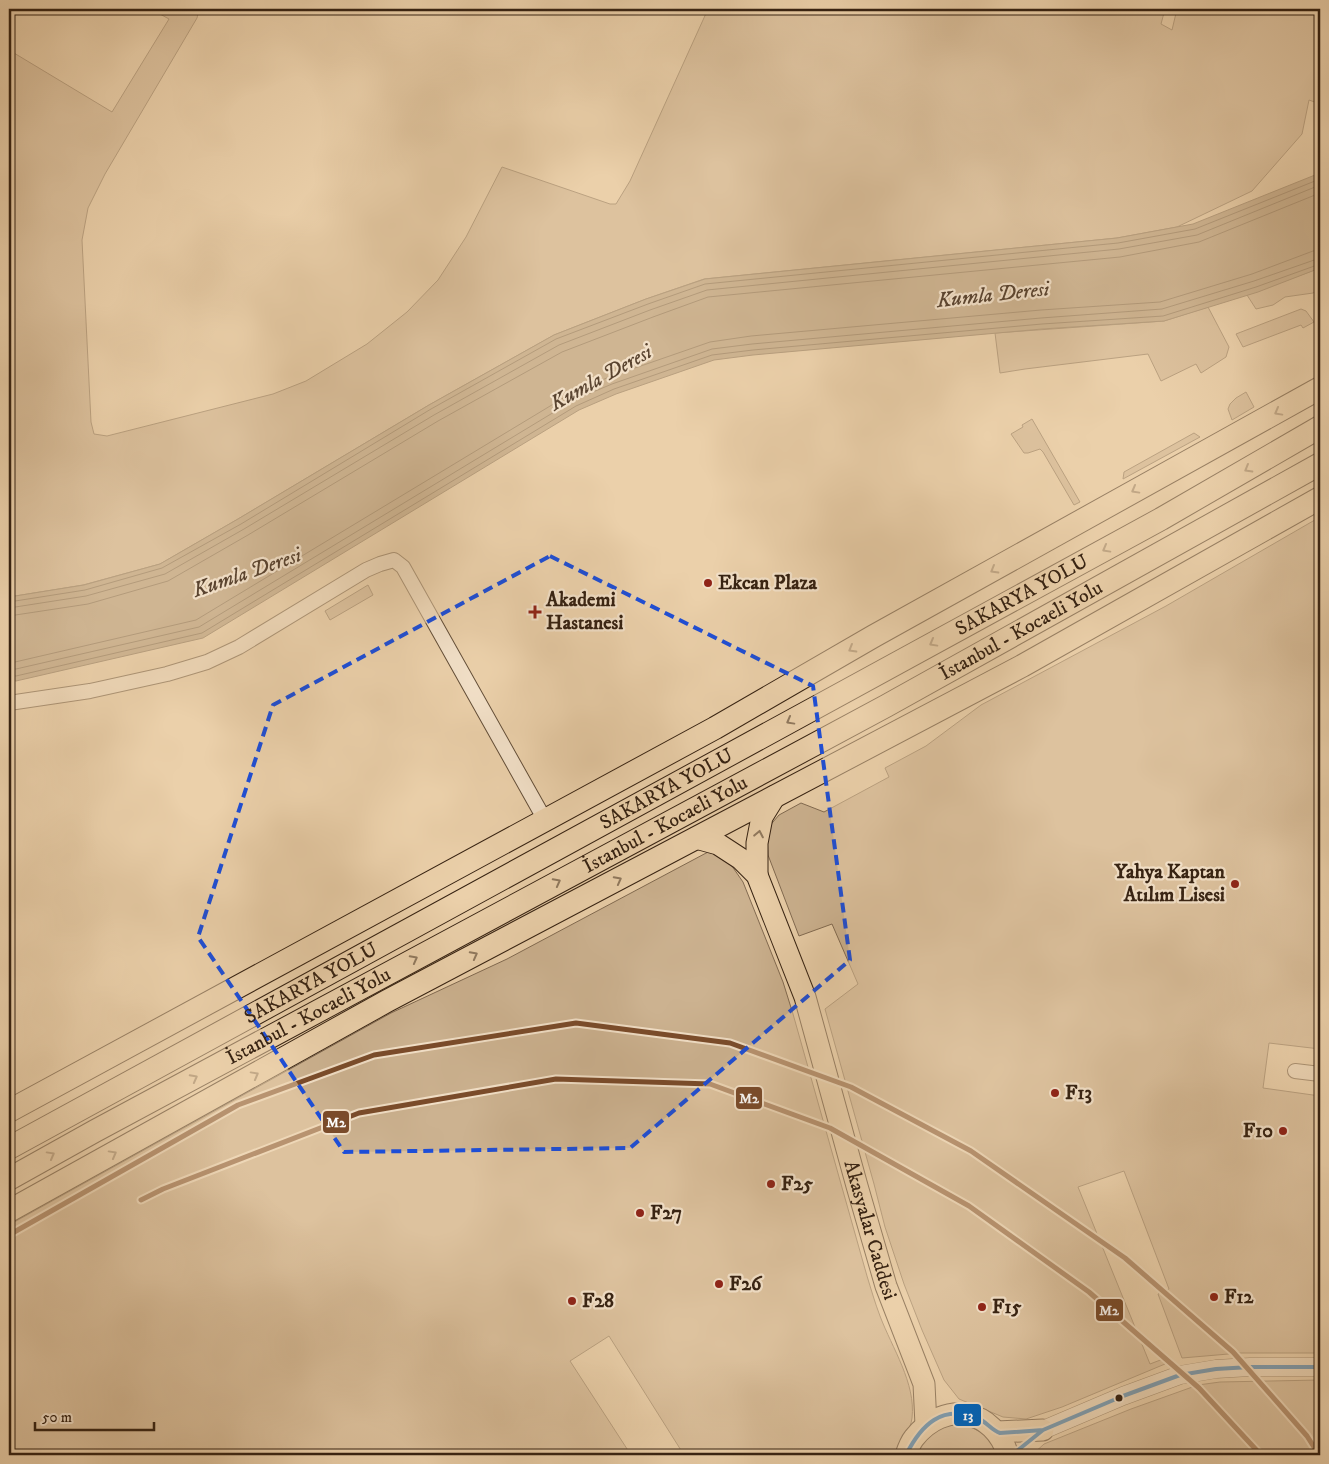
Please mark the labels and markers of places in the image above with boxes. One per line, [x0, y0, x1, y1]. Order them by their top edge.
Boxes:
place label: Ekcan Plaza [718, 571, 817, 596]
marker: Ekcan Plaza [702, 577, 714, 589]
place label: Akademi Hastanesi [545, 588, 623, 636]
marker: Akademi Hastanesi [528, 605, 542, 619]
place label: Yahya Kaptan Atılım Lisesi [1114, 860, 1226, 908]
marker: Yahya Kaptan Atılım Lisesi [1229, 878, 1241, 890]
place label: F13 [1065, 1081, 1092, 1106]
marker: F13 [1049, 1087, 1061, 1099]
place label: F10 [1243, 1119, 1273, 1144]
marker: F10 [1277, 1125, 1289, 1137]
place label: F25 [781, 1172, 813, 1197]
marker: F25 [765, 1178, 777, 1190]
place label: F27 [650, 1201, 682, 1226]
marker: F27 [634, 1207, 646, 1219]
place label: F26 [729, 1272, 763, 1297]
marker: F26 [713, 1278, 725, 1290]
place label: F12 [1224, 1285, 1255, 1310]
place label: F28 [582, 1289, 614, 1314]
marker: F12 [1208, 1291, 1220, 1303]
marker: F28 [566, 1295, 578, 1307]
place label: F15 [992, 1295, 1021, 1320]
marker: F15 [976, 1301, 988, 1313]
unlabelled marker [1114, 1393, 1124, 1403]

